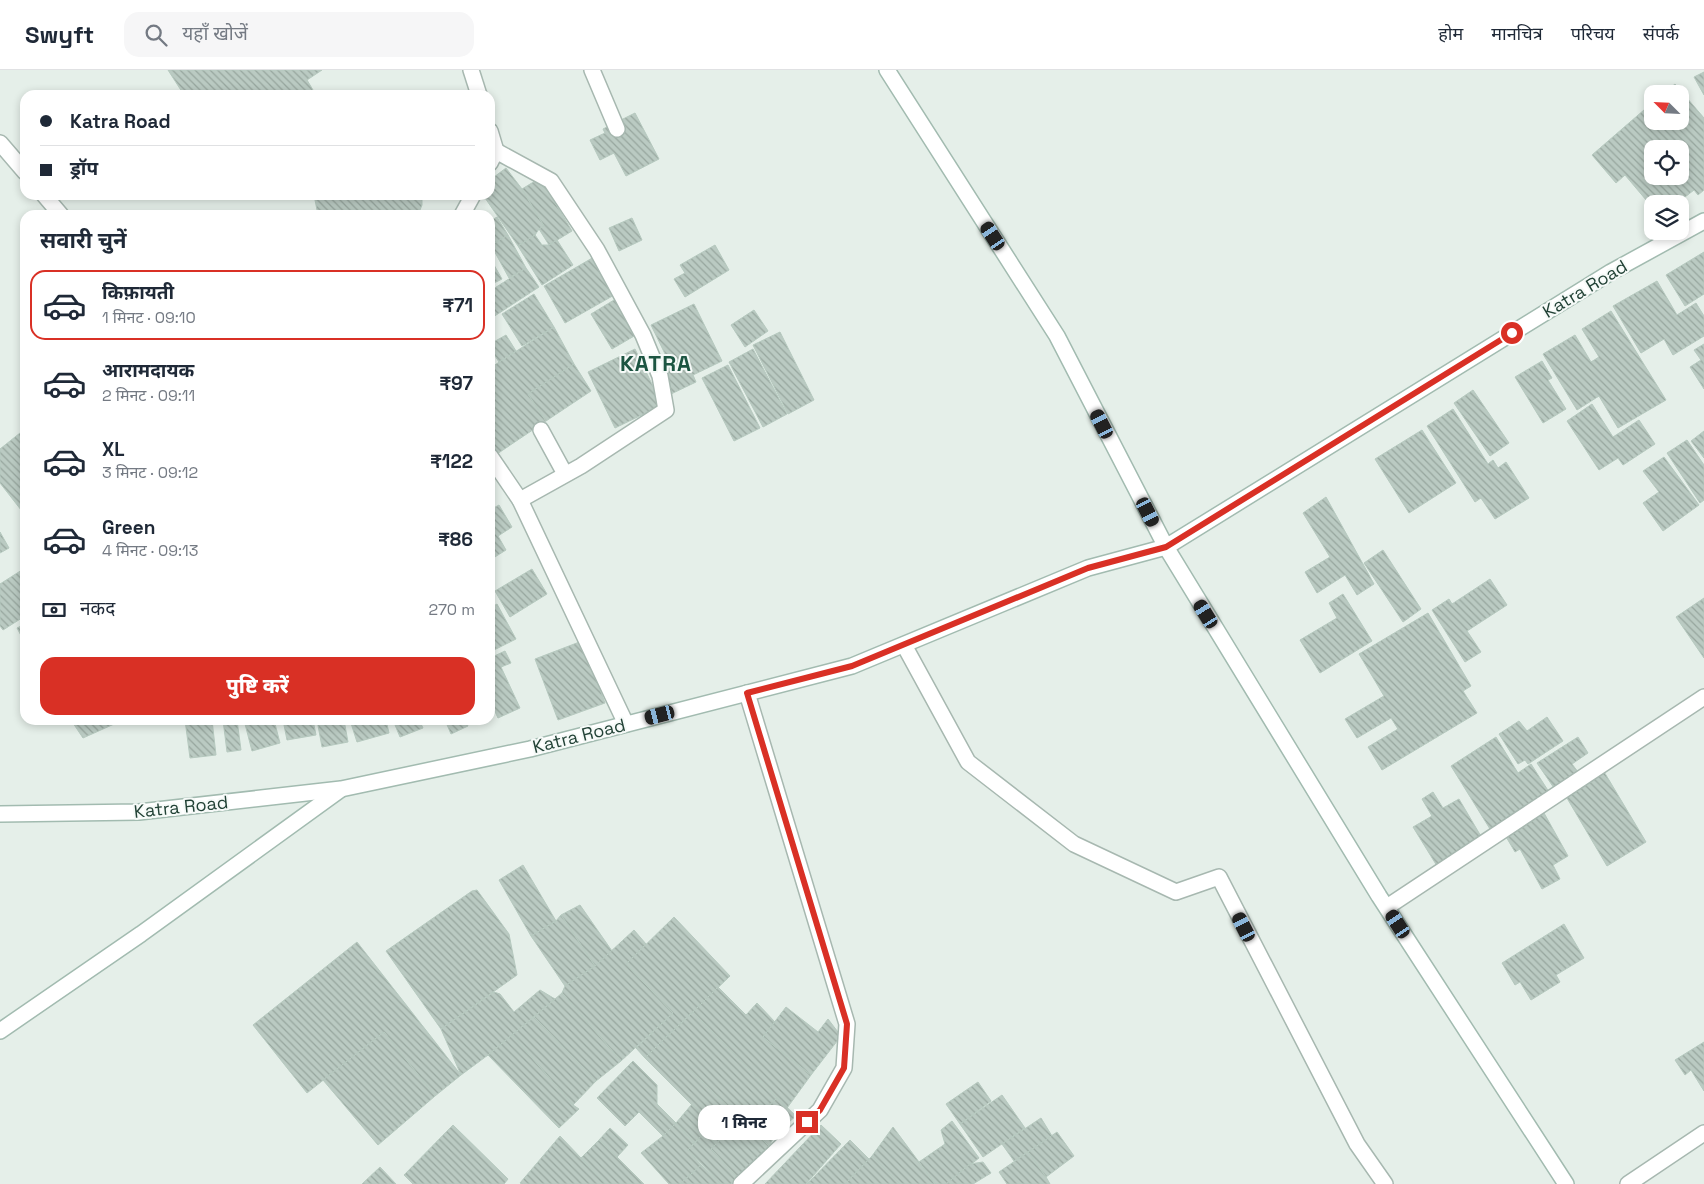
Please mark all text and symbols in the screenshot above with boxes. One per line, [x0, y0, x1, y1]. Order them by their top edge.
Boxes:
search box [124, 12, 474, 57]
text: Swyft [25, 19, 94, 50]
icon: search [142, 21, 170, 49]
text: यहाँ खोजें [182, 21, 248, 46]
text: होम [1438, 22, 1463, 45]
text: मानचित्र [1491, 22, 1543, 45]
text: परिचय [1571, 22, 1615, 45]
text: संपर्क [1643, 22, 1679, 45]
north arrow [1644, 85, 1689, 130]
map controls [1644, 85, 1689, 240]
text: Katra Road [70, 109, 171, 134]
button: locate [1644, 140, 1689, 185]
text: ड्रॉप [70, 156, 98, 181]
button: layers [1644, 195, 1689, 240]
car [978, 219, 1007, 253]
text: सवारी चुनें [40, 226, 127, 254]
street label: Katra Road [1538, 254, 1631, 323]
text: किफ़ायती [102, 280, 174, 305]
icon: car [42, 283, 87, 328]
text: ₹71 [442, 293, 473, 318]
text: 1 मिनट · 09:10 [102, 307, 196, 328]
route start [1501, 322, 1523, 344]
district label: KATRA [620, 349, 692, 377]
text: आरामदायक [102, 358, 194, 383]
icon: car [42, 361, 87, 406]
text: ₹97 [439, 371, 473, 396]
text: 2 मिनट · 09:11 [102, 385, 195, 406]
car [1088, 407, 1115, 441]
text: XL [102, 437, 125, 462]
icon: car [42, 439, 87, 484]
text: ₹122 [430, 449, 473, 474]
text: 3 मिनट · 09:12 [102, 462, 198, 483]
car [1134, 495, 1161, 529]
text: Green [102, 515, 155, 540]
icon: car [42, 517, 87, 562]
text: ₹86 [438, 527, 473, 552]
text: 4 मिनट · 09:13 [102, 540, 198, 561]
icon: cash [40, 596, 68, 624]
text: नकद [80, 596, 115, 621]
car [1191, 597, 1220, 631]
text: 270 m [428, 599, 475, 620]
button: पुष्टि करें [40, 657, 475, 715]
car [643, 704, 676, 726]
street label: Katra Road [530, 713, 628, 758]
street label: Katra Road [133, 790, 229, 823]
car [1383, 907, 1412, 941]
car [1230, 910, 1257, 944]
callout: 1 मिनट [697, 1104, 790, 1140]
route end [796, 1111, 818, 1133]
text: 1 मिनट [721, 1112, 767, 1133]

